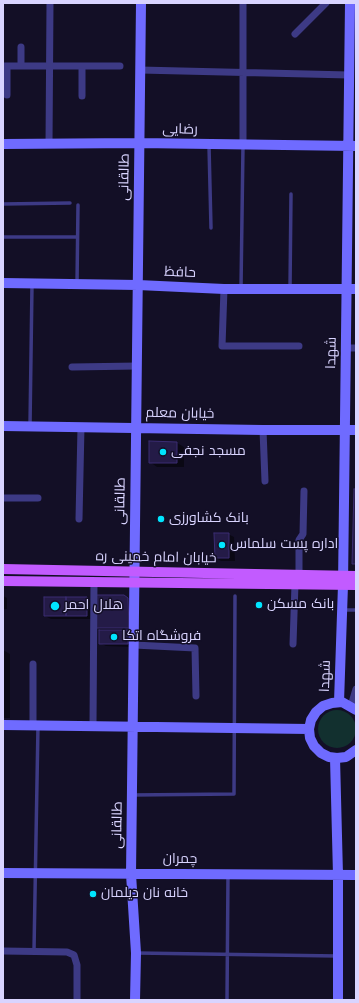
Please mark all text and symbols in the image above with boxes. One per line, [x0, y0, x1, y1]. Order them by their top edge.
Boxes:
street label: رضایی [162, 121, 198, 139]
street label: طالقانی [116, 153, 134, 201]
street label: حافظ [164, 264, 196, 282]
street label: شهدا [323, 337, 341, 369]
street label: خیابان معلم [145, 405, 215, 423]
place label: مسجد نجفی [171, 444, 246, 460]
marker: مسجد نجفی [158, 447, 168, 457]
street label: طالقانی [112, 477, 130, 525]
place label: بانک کشاورزی [169, 511, 249, 527]
marker: بانک کشاورزی [156, 514, 166, 524]
place label: اداره پست سلماس [230, 537, 338, 553]
marker: اداره پست سلماس [217, 540, 227, 550]
street label: خیابان امام خمینی ره [95, 549, 217, 567]
place label: بانک مسکن [267, 597, 334, 613]
place label: هلال احمر [64, 598, 123, 614]
marker: هلال احمر [49, 600, 61, 612]
marker: بانک مسکن [254, 600, 264, 610]
place label: فروشگاه اتکا [122, 629, 201, 645]
marker: فروشگاه اتکا [109, 632, 119, 642]
street label: شهدا [317, 660, 335, 692]
street label: طالقانی [109, 801, 127, 849]
street label: چمران [163, 852, 197, 868]
place label: خانه نان دیلمان [101, 886, 188, 902]
marker: خانه نان دیلمان [88, 889, 98, 899]

